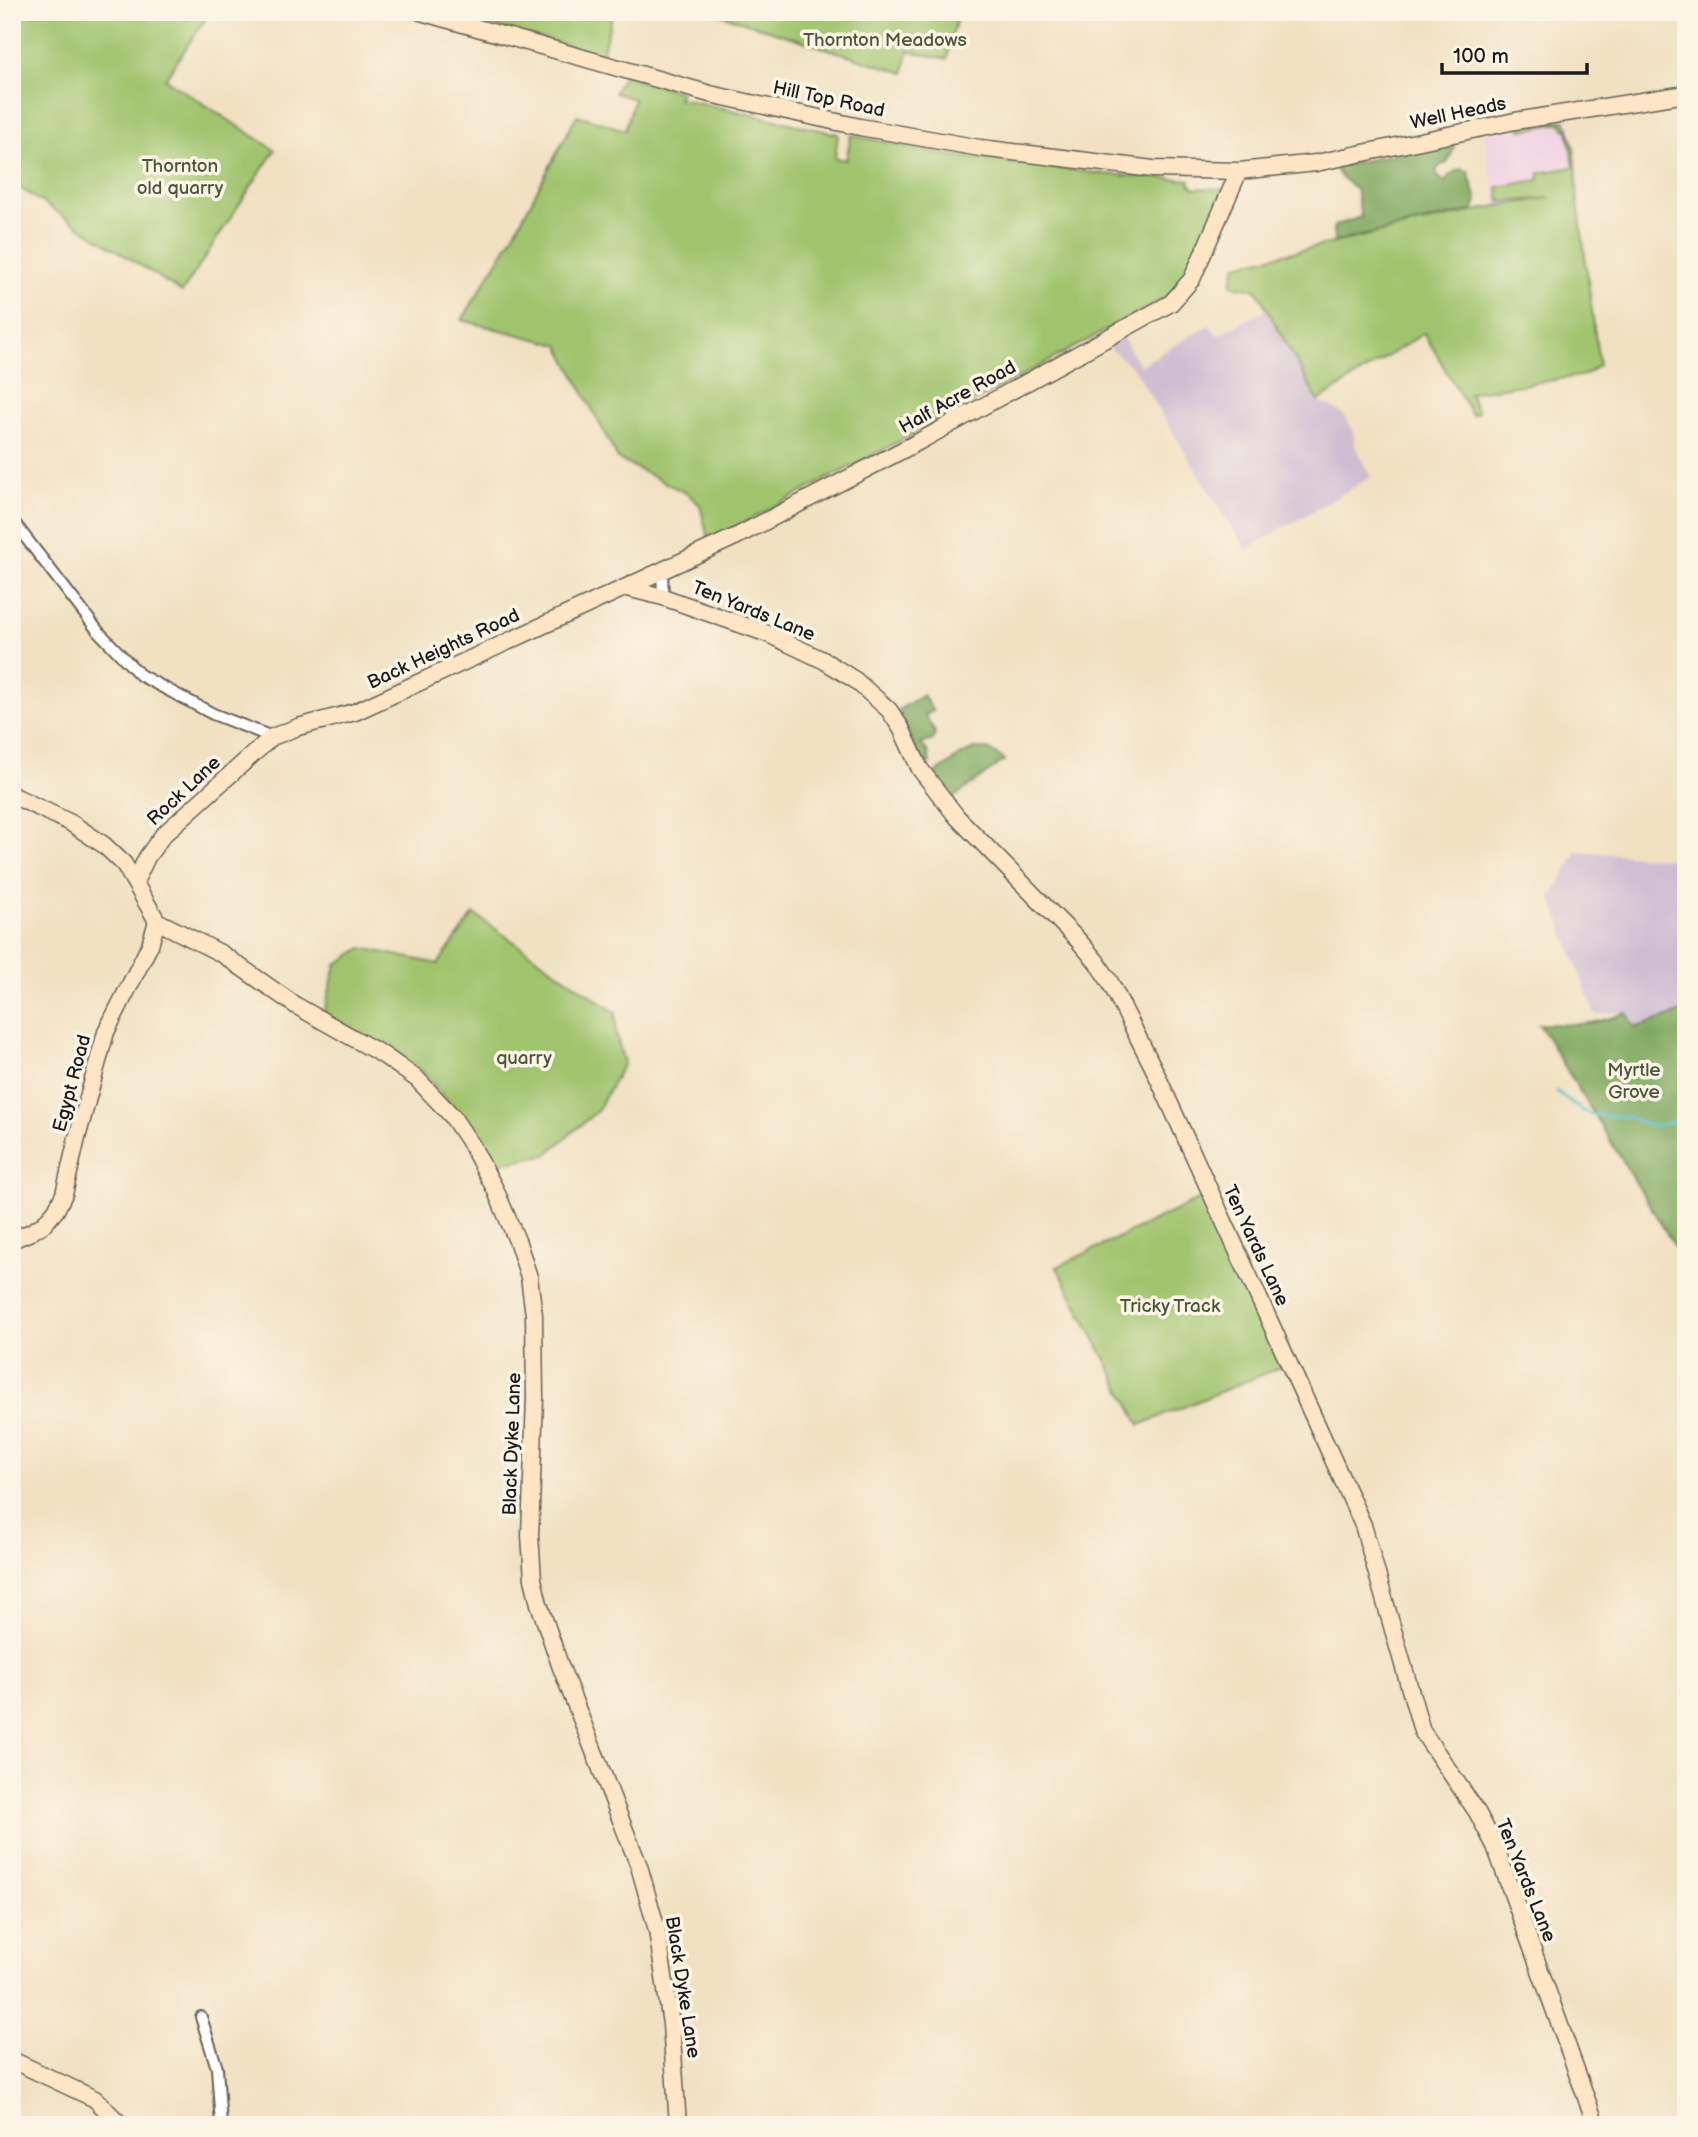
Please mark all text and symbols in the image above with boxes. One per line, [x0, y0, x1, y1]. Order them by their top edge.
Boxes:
park label: Thornton Meadows [803, 29, 967, 52]
scale bar [1442, 32, 1588, 76]
text: 100 m [1453, 44, 1509, 69]
street label: Hill Top Road [771, 76, 887, 123]
street label: Well Heads [1408, 92, 1508, 135]
park label: Thornton old quarry [137, 155, 224, 200]
street label: Half Acre Road [895, 356, 1020, 439]
street label: Ten Yards Lane [689, 576, 818, 647]
street label: Back Heights Road [364, 604, 523, 695]
street label: Rock Lane [143, 751, 225, 831]
street label: Egypt Road [48, 1032, 96, 1135]
park label: quarry [496, 1047, 552, 1070]
park label: Myrtle Grove [1607, 1059, 1661, 1104]
street label: Ten Yards Lane [1218, 1182, 1294, 1310]
park label: Tricky Track [1120, 1295, 1221, 1318]
street label: Black Dyke Lane [499, 1372, 526, 1516]
street label: Ten Yards Lane [1490, 1816, 1561, 1945]
street label: Black Dyke Lane [660, 1915, 705, 2060]

